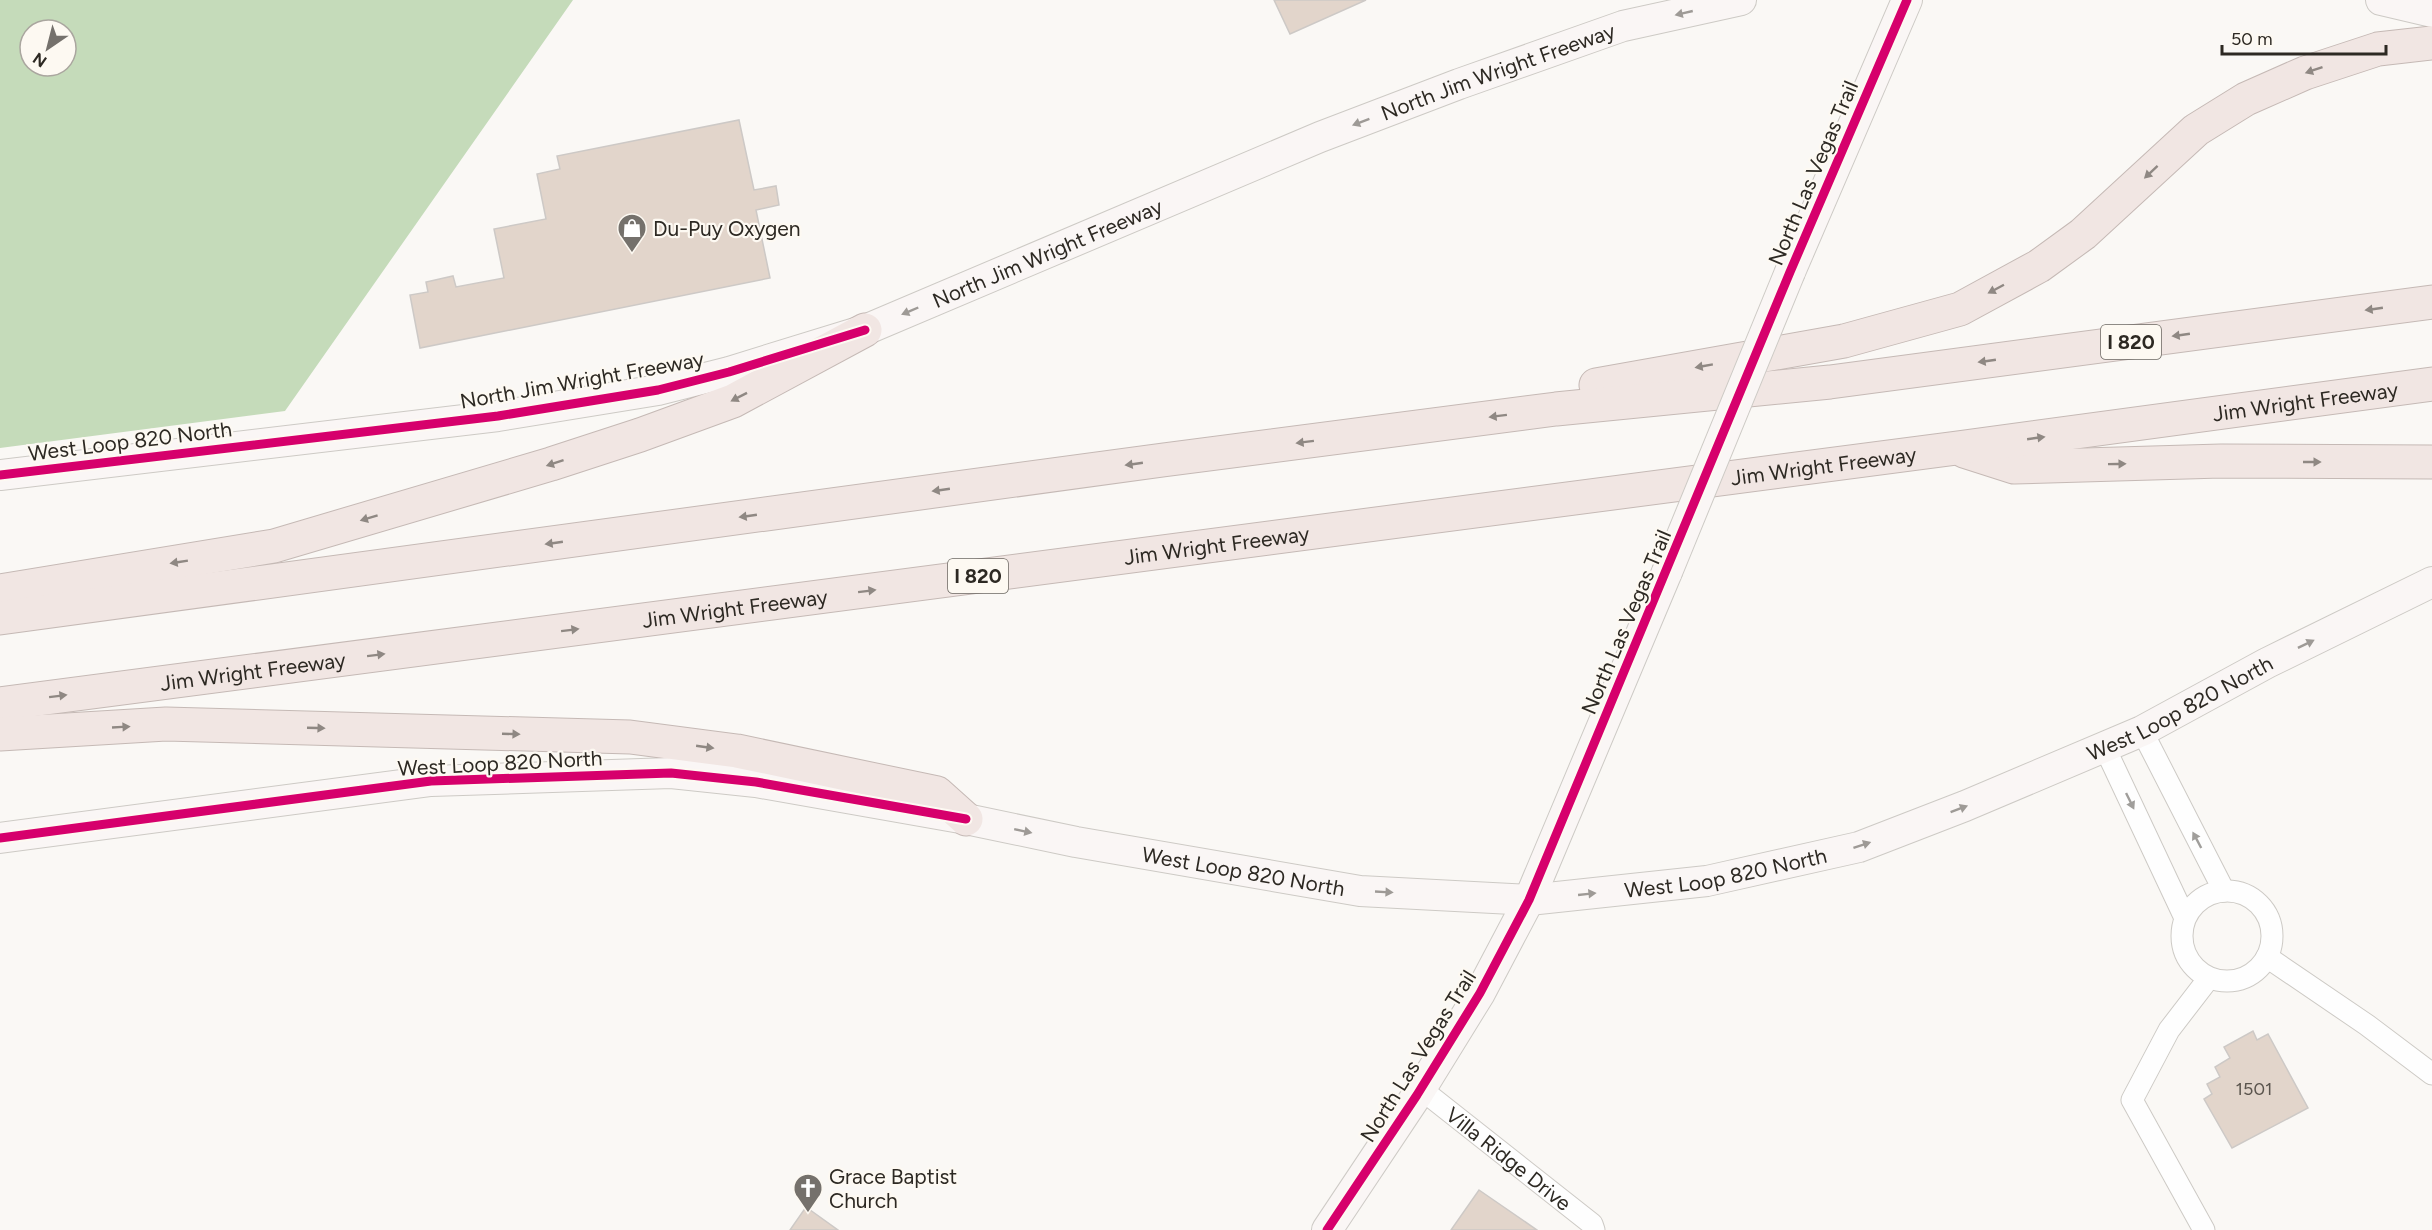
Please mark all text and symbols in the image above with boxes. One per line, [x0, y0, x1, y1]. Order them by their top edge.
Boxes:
one-way arrow [1675, 8, 1693, 18]
street label: North Jim Wright Freeway [1377, 17, 1618, 125]
north arrow [18, 18, 78, 78]
scale bar [2222, 18, 2386, 56]
text: 50 m [2231, 28, 2273, 50]
text: N [29, 49, 50, 71]
one-way arrow [2305, 66, 2323, 76]
street label: North Las Vegas Trail [1763, 77, 1863, 269]
one-way arrow [1351, 117, 1369, 127]
one-way arrow [2143, 165, 2158, 179]
street label: North Jim Wright Freeway [928, 193, 1166, 313]
shop icon: Du-Puy Oxygen [616, 212, 648, 254]
place label: Du-Puy Oxygen [653, 216, 801, 241]
one-way arrow [1987, 284, 2005, 294]
one-way arrow [2364, 305, 2383, 314]
one-way arrow [900, 306, 918, 316]
road number: I 820 [2101, 325, 2161, 359]
one-way arrow [2171, 330, 2190, 340]
street label: North Jim Wright Freeway [458, 346, 706, 414]
one-way arrow [1978, 356, 1997, 365]
one-way arrow [1694, 362, 1713, 371]
street label: Jim Wright Freeway [2211, 376, 2399, 426]
one-way arrow [730, 392, 747, 402]
one-way arrow [1489, 412, 1508, 421]
street label: West Loop 820 North [27, 416, 233, 466]
one-way arrow [2026, 433, 2045, 442]
one-way arrow [1295, 437, 1314, 446]
street label: Jim Wright Freeway [1729, 441, 1918, 490]
one-way arrow [2303, 457, 2322, 467]
one-way arrow [546, 458, 564, 468]
one-way arrow [1125, 459, 1144, 468]
one-way arrow [2108, 459, 2127, 469]
one-way arrow [931, 485, 950, 495]
one-way arrow [738, 512, 757, 521]
one-way arrow [360, 514, 378, 523]
street label: Jim Wright Freeway [1122, 520, 1311, 569]
street label: North Las Vegas Trail [1576, 526, 1676, 718]
one-way arrow [545, 538, 564, 547]
one-way arrow [169, 558, 188, 567]
road number: I 820 [948, 559, 1008, 593]
street label: Jim Wright Freeway [640, 583, 829, 632]
one-way arrow [858, 586, 877, 595]
one-way arrow [560, 625, 579, 634]
one-way arrow [2298, 640, 2315, 649]
street label: Jim Wright Freeway [159, 646, 347, 695]
one-way arrow [367, 650, 386, 659]
street label: West Loop 820 North [2083, 650, 2277, 765]
one-way arrow [49, 692, 68, 701]
one-way arrow [112, 722, 131, 731]
one-way arrow [307, 724, 326, 733]
one-way arrow [502, 729, 521, 738]
one-way arrow [696, 742, 715, 752]
street label: West Loop 820 North [397, 745, 603, 781]
one-way arrow [2125, 792, 2134, 809]
one-way arrow [1950, 803, 1968, 813]
one-way arrow [1014, 827, 1033, 836]
one-way arrow [2192, 831, 2202, 848]
one-way arrow [1853, 840, 1871, 849]
street label: West Loop 820 North [1140, 841, 1347, 901]
street label: West Loop 820 North [1623, 842, 1829, 902]
one-way arrow [1374, 888, 1393, 897]
one-way arrow [1578, 889, 1597, 899]
street label: North Las Vegas Trail [1355, 965, 1481, 1147]
house number: 1501 [2236, 1078, 2272, 1100]
street label: Villa Ridge Drive [1441, 1101, 1577, 1215]
place label: Grace Baptist Church [829, 1164, 957, 1213]
church icon: Grace Baptist Church [792, 1172, 824, 1214]

